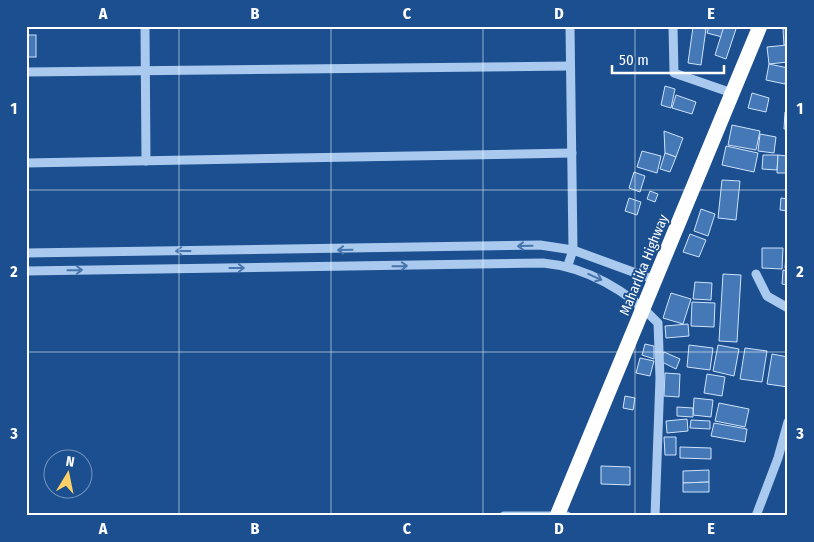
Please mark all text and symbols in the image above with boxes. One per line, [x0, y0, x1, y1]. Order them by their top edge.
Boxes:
text: A [98, 4, 108, 23]
text: B [251, 4, 260, 23]
text: C [403, 4, 412, 23]
text: D [554, 4, 564, 23]
text: E [707, 4, 715, 23]
scale bar [612, 42, 724, 74]
text: 50 m [619, 51, 649, 69]
text: 1 [11, 99, 17, 118]
text: 1 [797, 99, 803, 118]
street label: Maharlika Highway [616, 211, 672, 318]
one-way arrow [517, 241, 534, 251]
one-way arrow [337, 245, 353, 254]
one-way arrow [175, 246, 191, 256]
one-way arrow [392, 261, 408, 271]
text: 2 [9, 262, 18, 281]
text: 2 [795, 262, 804, 281]
one-way arrow [229, 263, 245, 273]
one-way arrow [67, 265, 83, 274]
one-way arrow [587, 273, 602, 283]
text: 3 [9, 424, 18, 443]
text: 3 [795, 424, 804, 443]
north arrow [42, 450, 92, 500]
text: N [65, 453, 76, 471]
text: A [98, 519, 108, 538]
text: B [251, 519, 260, 538]
text: C [403, 519, 412, 538]
text: D [554, 519, 564, 538]
text: E [707, 519, 715, 538]

